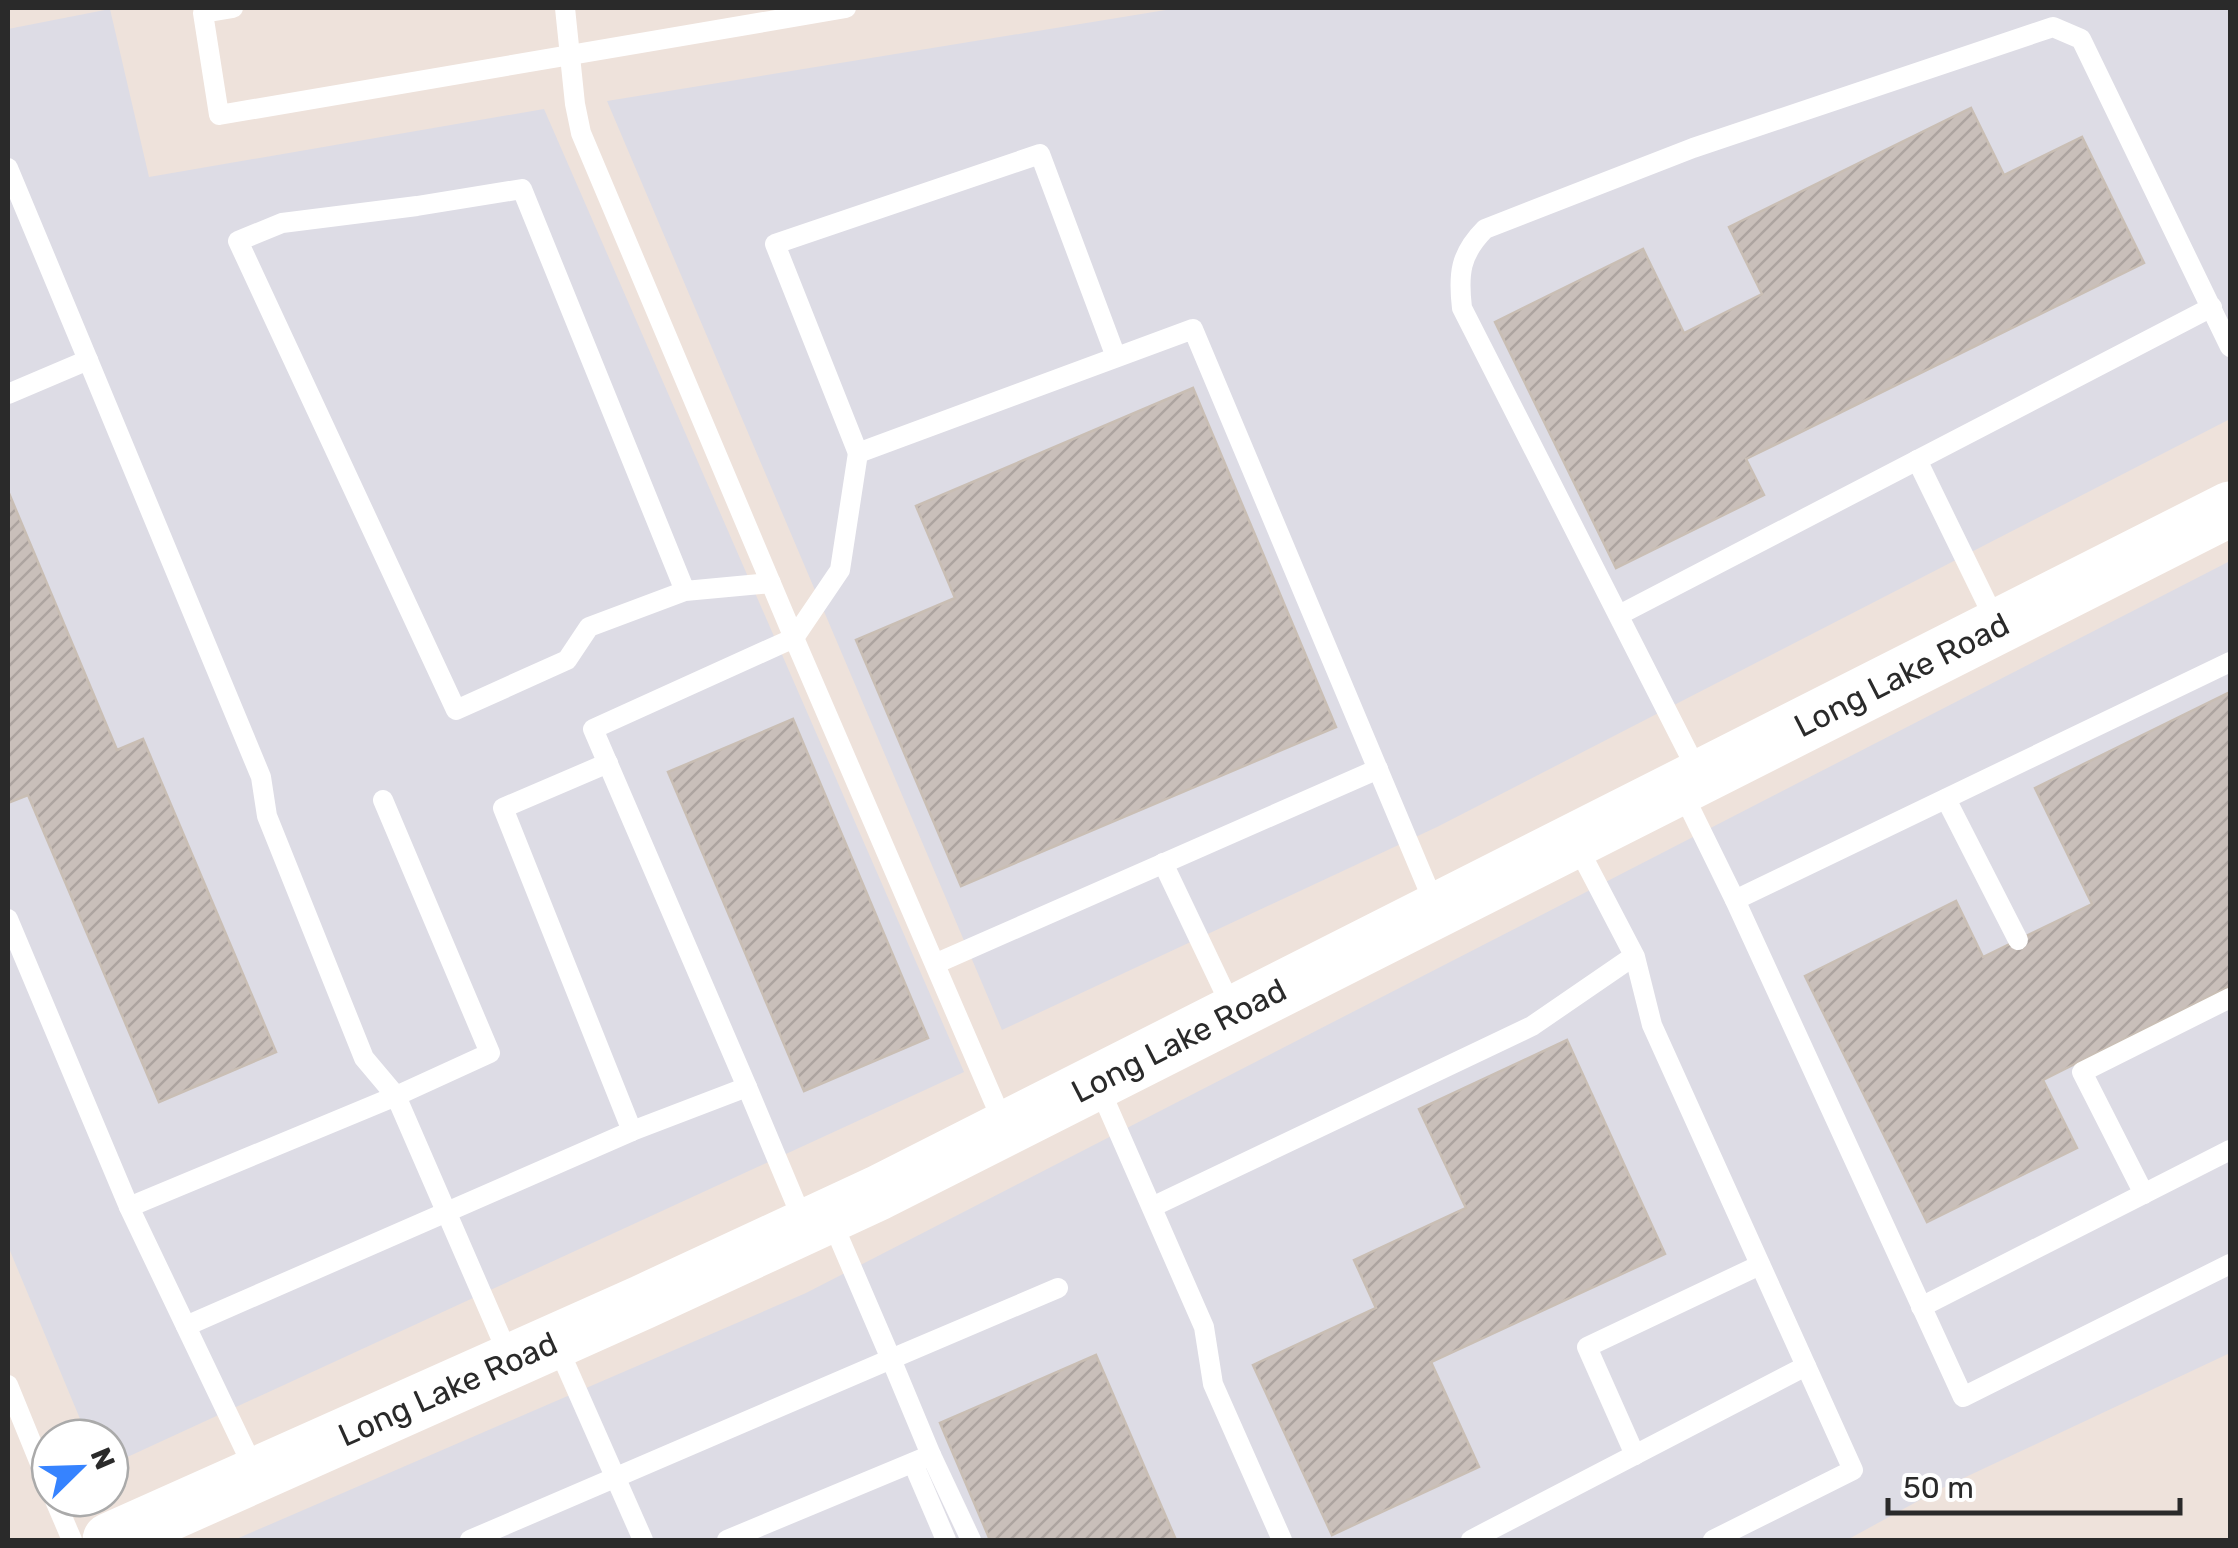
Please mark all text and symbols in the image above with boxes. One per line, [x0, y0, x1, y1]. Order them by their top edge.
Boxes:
street label: Long Lake Road [1788, 605, 2015, 745]
street label: Long Lake Road [1065, 971, 1293, 1111]
street label: Long Lake Road [333, 1324, 563, 1454]
north arrow [30, 1418, 130, 1518]
text: N [83, 1443, 122, 1474]
scale bar [1888, 1453, 2180, 1515]
text: 50 m [1903, 1470, 1974, 1506]

